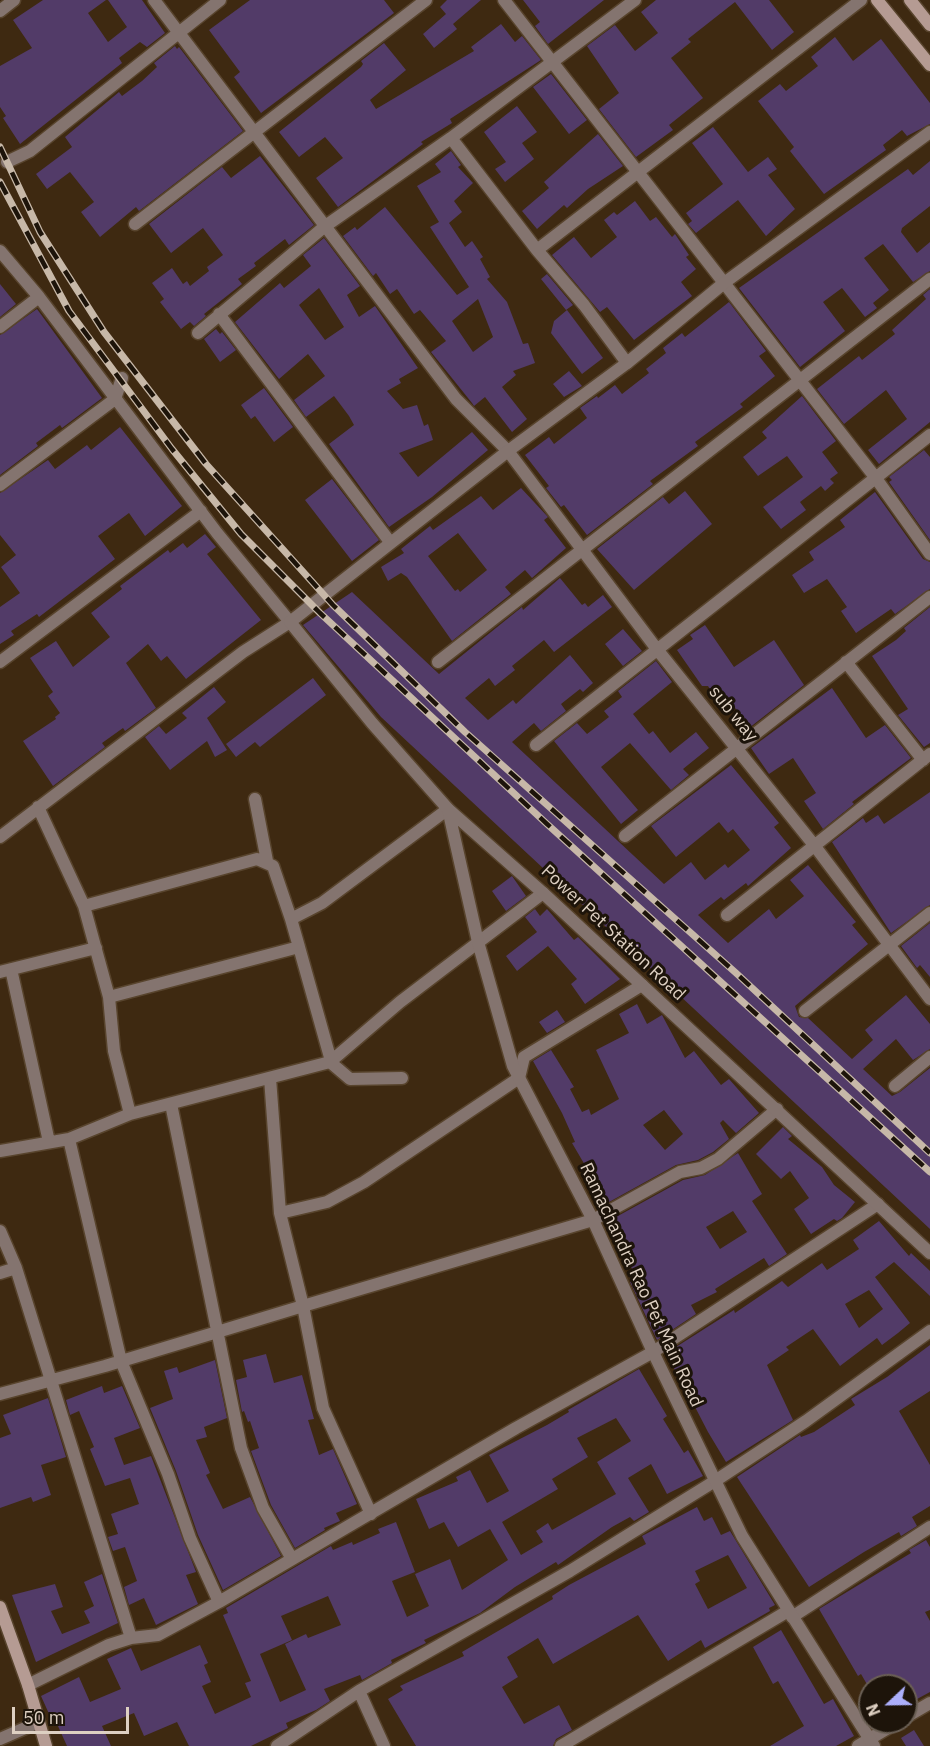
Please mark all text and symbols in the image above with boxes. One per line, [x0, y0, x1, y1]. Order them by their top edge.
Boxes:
street label: sub way [704, 682, 762, 746]
street label: Power Pet Station Road [536, 861, 690, 1005]
street label: Ramachandra Rao Pet Main Road [575, 1159, 707, 1411]
north arrow [858, 1674, 918, 1734]
scale bar [15, 1695, 132, 1733]
text: N [862, 1701, 885, 1719]
text: 50 m [23, 1706, 65, 1729]

